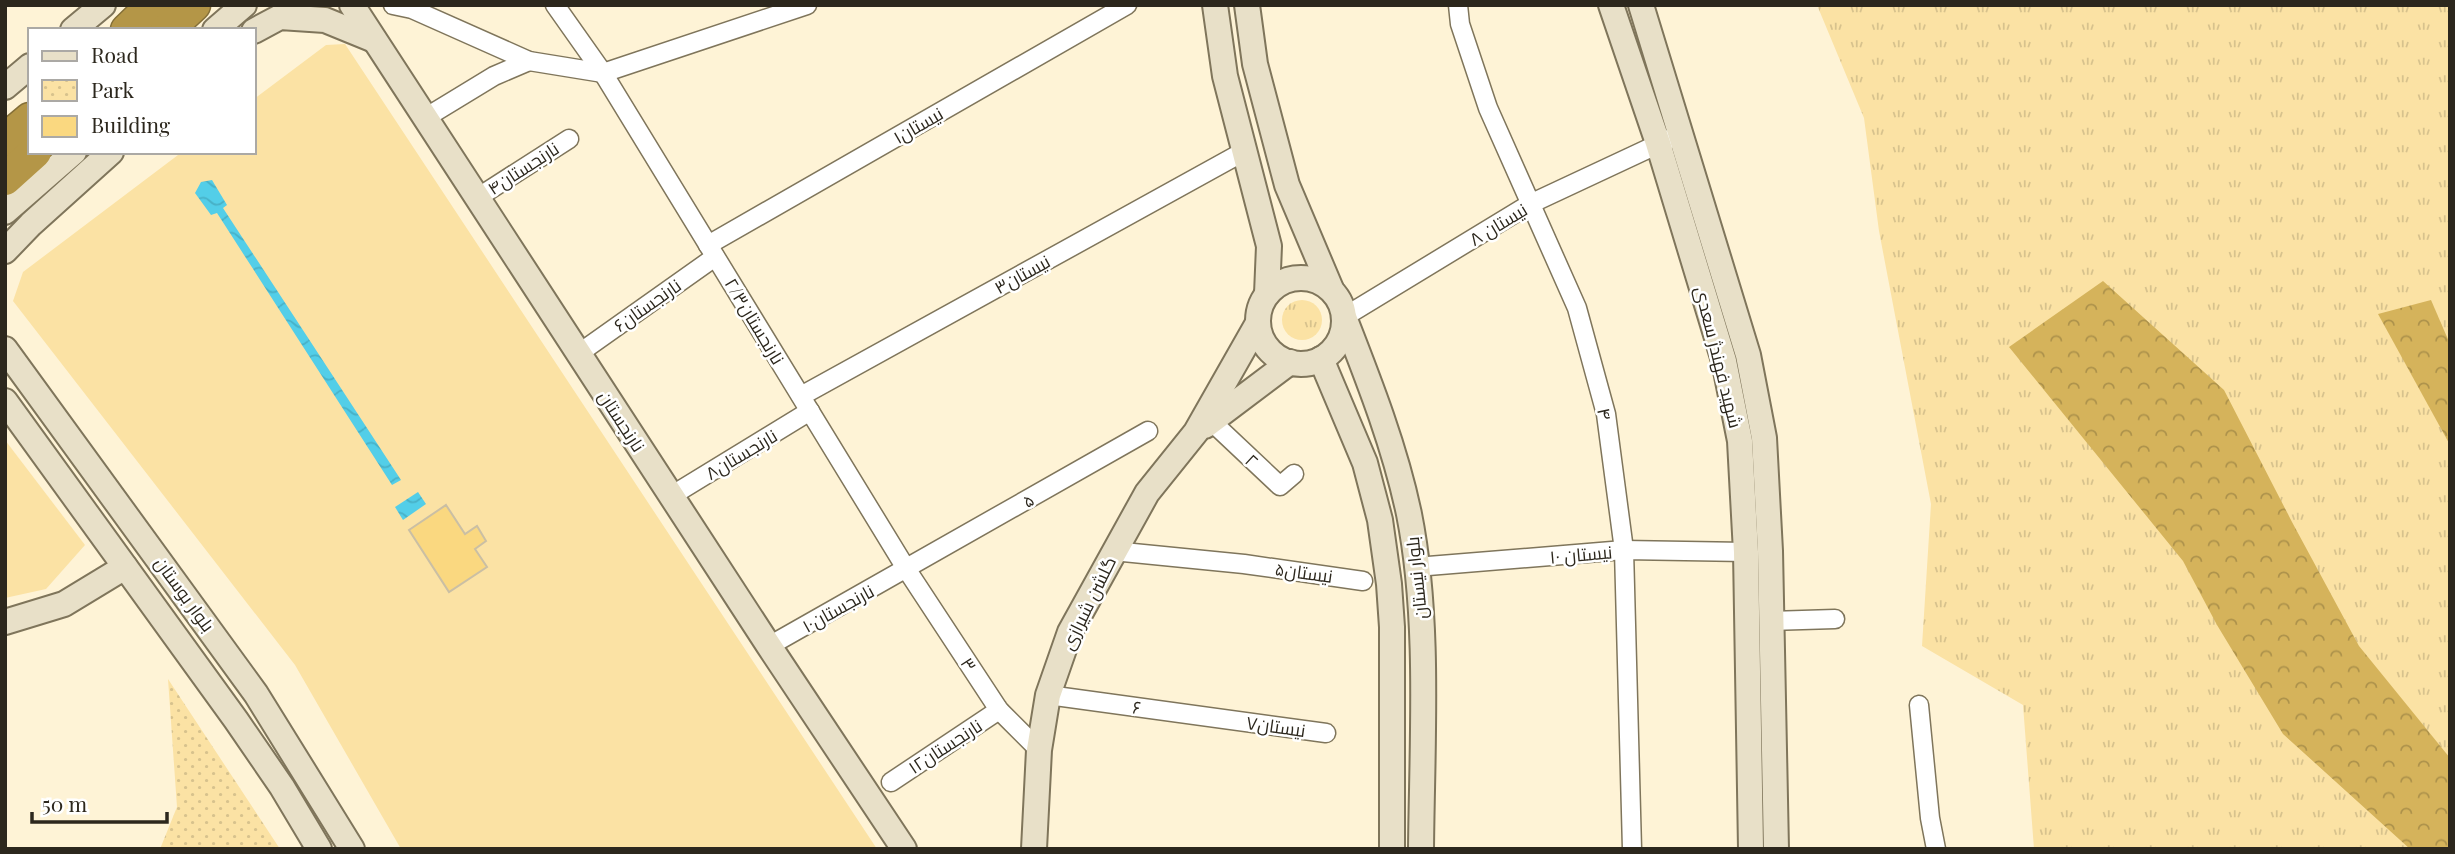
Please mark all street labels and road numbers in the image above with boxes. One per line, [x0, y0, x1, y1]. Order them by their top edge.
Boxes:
street label: ۱نیستان [889, 101, 947, 149]
street label: ۴نارنجستان [483, 136, 563, 200]
street label: نیستان ۸ [1464, 197, 1532, 251]
street label: ۳نیستان [990, 249, 1054, 299]
street label: ۶نارنجستان [608, 273, 686, 337]
street label: ۲/۳نارنجستان [720, 273, 790, 369]
street label: شهید فهندژ سعدی [1690, 284, 1748, 430]
street label: نارنجستان [593, 386, 651, 456]
street label: ۴ [1592, 406, 1618, 422]
street label: ۸نارنجستان [701, 423, 781, 485]
street label: ۲ [1240, 448, 1264, 472]
street label: ۵ [1018, 487, 1038, 513]
street label: بلوار نیستان [1400, 535, 1432, 621]
street label: نیستان ۱۰ [1549, 539, 1613, 569]
street label: بلوار بوستان [150, 552, 220, 636]
street label: گلشن شیرازی [1055, 552, 1121, 654]
street label: ۵نیستان [1274, 556, 1334, 588]
street label: ۱۰نارنجستان [798, 578, 878, 638]
street label: ۳ [956, 652, 982, 676]
street label: ۶ [1131, 695, 1143, 719]
street label: ۷نیستان [1245, 710, 1307, 742]
street label: ۱۲نارنجستان [903, 713, 987, 779]

